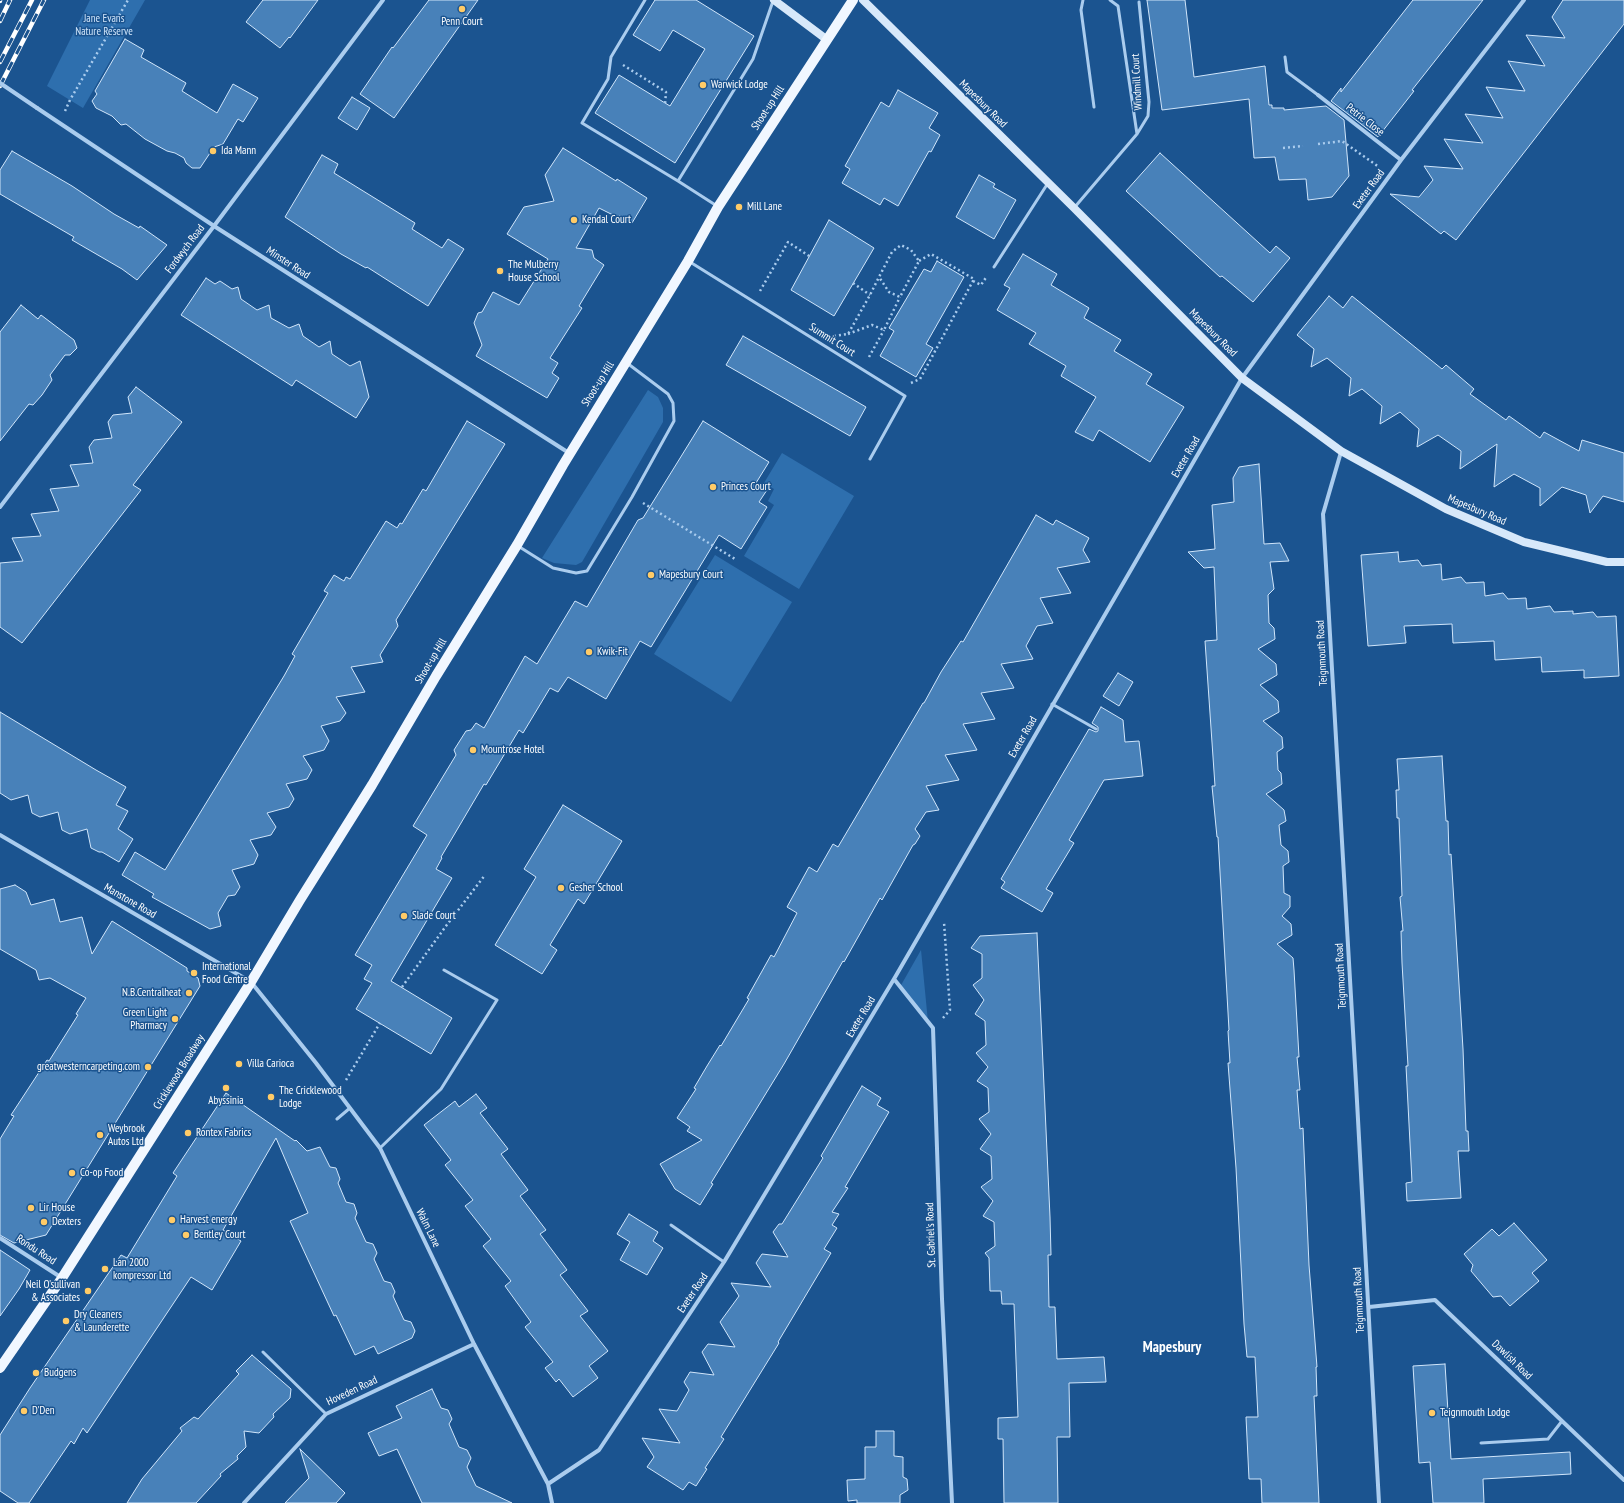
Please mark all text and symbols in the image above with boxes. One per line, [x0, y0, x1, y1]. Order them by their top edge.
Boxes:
marker: Penn Court [457, 4, 467, 14]
park label: Jane Evans Nature Reserve [75, 12, 133, 38]
place label: Penn Court [441, 15, 483, 29]
street label: Windmill Court [1129, 53, 1145, 111]
street label: Mapesbury Road [956, 77, 1010, 131]
place label: Warwick Lodge [711, 78, 768, 92]
marker: Warwick Lodge [698, 80, 708, 90]
street label: Shoot-up Hill [749, 83, 787, 133]
street label: Petrie Close [1343, 101, 1387, 139]
place label: Ida Mann [221, 144, 256, 158]
marker: Ida Mann [208, 146, 218, 156]
street label: Exeter Road [1350, 167, 1388, 211]
place label: Mill Lane [747, 200, 782, 214]
marker: Mill Lane [734, 202, 744, 212]
place label: Kendal Court [582, 213, 631, 227]
marker: Kendal Court [569, 215, 579, 225]
street label: Fordwych Road [162, 222, 208, 276]
street label: Minster Road [264, 244, 312, 282]
place label: The Mulberry House School [508, 258, 560, 284]
marker: The Mulberry House School [495, 266, 505, 276]
street label: Mapesbury Road [1186, 306, 1240, 360]
street label: Summit Court [806, 321, 858, 359]
street label: Shoot-up Hill [579, 359, 617, 409]
street label: Exeter Road [1169, 434, 1203, 480]
place label: Princes Court [721, 480, 771, 494]
marker: Princes Court [708, 482, 718, 492]
street label: Mapesbury Road [1446, 492, 1508, 528]
place label: Mapesbury Court [659, 568, 723, 582]
marker: Mapesbury Court [646, 570, 656, 580]
street label: Teignmouth Road [1314, 620, 1330, 686]
street label: Shoot-up Hill [412, 636, 450, 686]
place label: Kwik-Fit [597, 645, 628, 659]
marker: Kwik-Fit [584, 647, 594, 657]
street label: Exeter Road [1006, 714, 1040, 760]
place label: Mountrose Hotel [481, 743, 544, 757]
marker: Mountrose Hotel [468, 745, 478, 755]
street label: Manstone Road [102, 881, 158, 921]
place label: Gesher School [569, 881, 623, 895]
marker: Gesher School [556, 883, 566, 893]
place label: Slade Court [412, 909, 456, 923]
marker: Slade Court [399, 911, 409, 921]
street label: Teignmouth Road [1333, 943, 1349, 1009]
place label: International Food Centre [202, 960, 251, 986]
marker: International Food Centre [189, 968, 199, 978]
place label: N.B.Centralheat [122, 986, 181, 1000]
marker: N.B.Centralheat [184, 988, 194, 998]
street label: Exeter Road [844, 994, 878, 1040]
place label: Green Light Pharmacy [123, 1006, 167, 1032]
marker: Green Light Pharmacy [170, 1014, 180, 1024]
street label: Cricklewood Broadway [151, 1032, 207, 1112]
place label: Villa Carioca [247, 1057, 294, 1071]
marker: Villa Carioca [234, 1059, 244, 1069]
place label: greatwesterncarpeting.com [37, 1060, 140, 1074]
marker: greatwesterncarpeting.com [143, 1062, 153, 1072]
marker: Abyssinia [221, 1083, 231, 1093]
place label: The Cricklewood Lodge [279, 1084, 342, 1110]
marker: The Cricklewood Lodge [266, 1092, 276, 1102]
place label: Abyssinia [208, 1094, 244, 1108]
place label: Weybrook Autos Ltd [108, 1122, 145, 1148]
place label: Rontex Fabrics [196, 1126, 251, 1140]
marker: Rontex Fabrics [183, 1128, 193, 1138]
marker: Weybrook Autos Ltd [95, 1130, 105, 1140]
place label: Co-op Food [80, 1166, 123, 1180]
marker: Co-op Food [67, 1168, 77, 1178]
place label: Lir House [39, 1201, 75, 1215]
street label: St. Gabriel's Road [923, 1202, 939, 1268]
marker: Lir House [26, 1203, 36, 1213]
street label: Walm Lane [413, 1206, 443, 1250]
place label: Harvest energy [180, 1213, 237, 1227]
place label: Dexters [52, 1215, 81, 1229]
marker: Harvest energy [167, 1215, 177, 1225]
marker: Dexters [39, 1217, 49, 1227]
place label: Bentley Court [194, 1228, 246, 1242]
marker: Bentley Court [181, 1230, 191, 1240]
street label: Rondu Road [14, 1232, 58, 1268]
place label: Lan 2000 kompressor Ltd [113, 1256, 171, 1282]
marker: Lan 2000 kompressor Ltd [100, 1264, 110, 1274]
street label: Teignmouth Road [1351, 1267, 1367, 1333]
street label: Exeter Road [675, 1271, 711, 1315]
place label: Neil O'sullivan & Associates [26, 1278, 80, 1304]
marker: Neil O'sullivan & Associates [83, 1286, 93, 1296]
place label: Dry Cleaners & Launderette [74, 1308, 129, 1334]
marker: Dry Cleaners & Launderette [61, 1316, 71, 1326]
street label: Dawlish Road [1489, 1337, 1535, 1383]
district label: Mapesbury [1143, 1339, 1201, 1357]
place label: Budgens [44, 1366, 77, 1380]
marker: Budgens [31, 1368, 41, 1378]
street label: Hoveden Road [324, 1373, 380, 1409]
place label: D'Den [32, 1404, 55, 1418]
marker: D'Den [19, 1406, 29, 1416]
place label: Teignmouth Lodge [1440, 1406, 1510, 1420]
marker: Teignmouth Lodge [1427, 1408, 1437, 1418]

